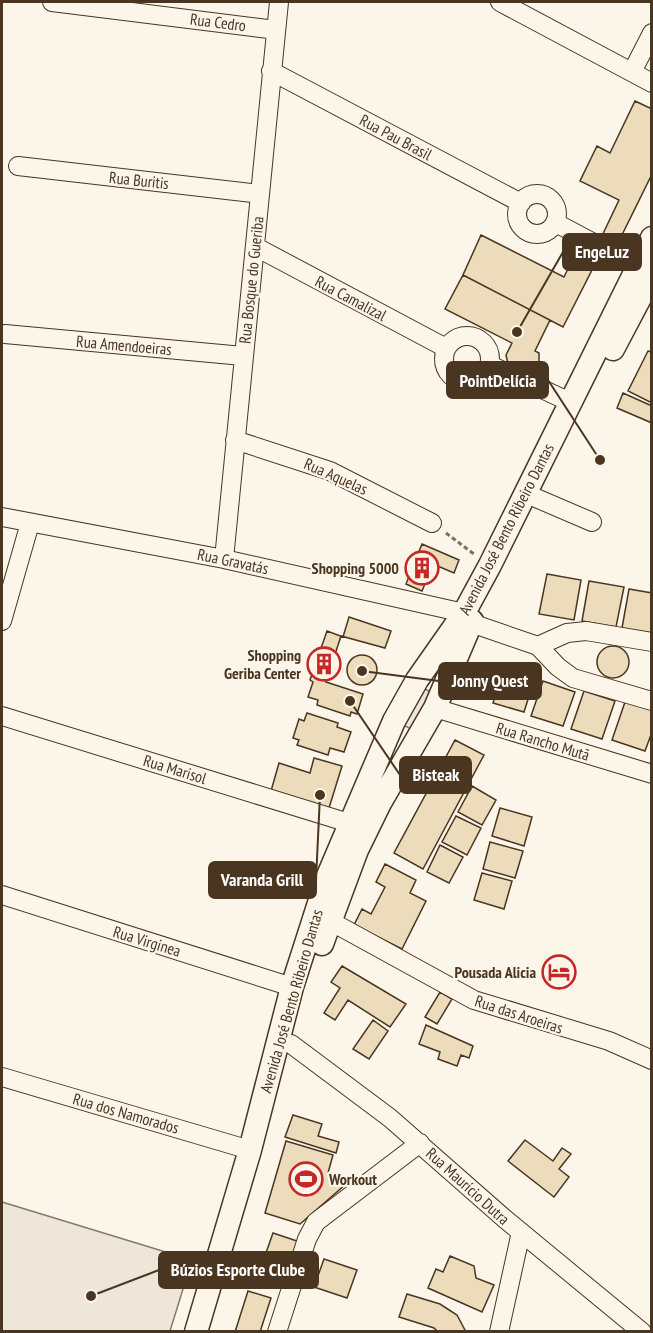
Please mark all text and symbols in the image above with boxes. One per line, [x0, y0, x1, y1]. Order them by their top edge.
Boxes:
street label: Rua Cedro [189, 9, 247, 35]
street label: Rua Pau Brasil [356, 110, 436, 164]
street label: Rua Buritis [108, 167, 170, 193]
street label: Rua Bosque do Gueriba [234, 215, 268, 345]
callout: EngeLuz [563, 234, 641, 270]
text: EngeLuz [575, 240, 629, 263]
street label: Rua Camalizal [312, 271, 390, 325]
street label: Rua Amendoeiras [75, 331, 173, 359]
callout: PointDelícia [447, 362, 548, 398]
text: PointDelícia [460, 369, 536, 392]
street label: Avenida José Bento Ribeiro Dantas [454, 440, 558, 618]
street label: Rua Aquelas [301, 453, 371, 499]
street label: Rua Gravatás [196, 544, 270, 578]
building icon: Shopping 5000 [404, 550, 440, 586]
place label: Shopping 5000 [312, 558, 399, 578]
place label: Shopping Geriba Center [224, 645, 301, 683]
building icon: Shopping Geriba Center [306, 646, 342, 682]
callout: Jonny Quest [439, 663, 541, 699]
text: Jonny Quest [451, 669, 529, 692]
street label: Rua Rancho Mutã [494, 717, 592, 765]
street label: Rua Marisol [141, 750, 209, 788]
callout: Bisteak [400, 757, 471, 793]
text: Bisteak [413, 763, 460, 786]
callout: Varanda Grill [209, 862, 316, 898]
text: Varanda Grill [220, 868, 304, 891]
street label: Avenida José Bento Ribeiro Dantas [255, 907, 327, 1095]
street label: Rua Virginea [111, 921, 183, 961]
hotel icon: Pousada Alicia [541, 954, 577, 990]
place label: Pousada Alicia [455, 962, 536, 982]
street label: Rua das Aroeiras [473, 990, 565, 1038]
street label: Rua dos Namorados [71, 1088, 181, 1138]
street label: Rua Maurício Dutra [422, 1143, 514, 1229]
sports icon: Workout [288, 1161, 324, 1197]
place label: Workout [328, 1169, 377, 1189]
callout: Búzios Esporte Clube [159, 1252, 318, 1288]
text: Búzios Esporte Clube [171, 1258, 305, 1281]

